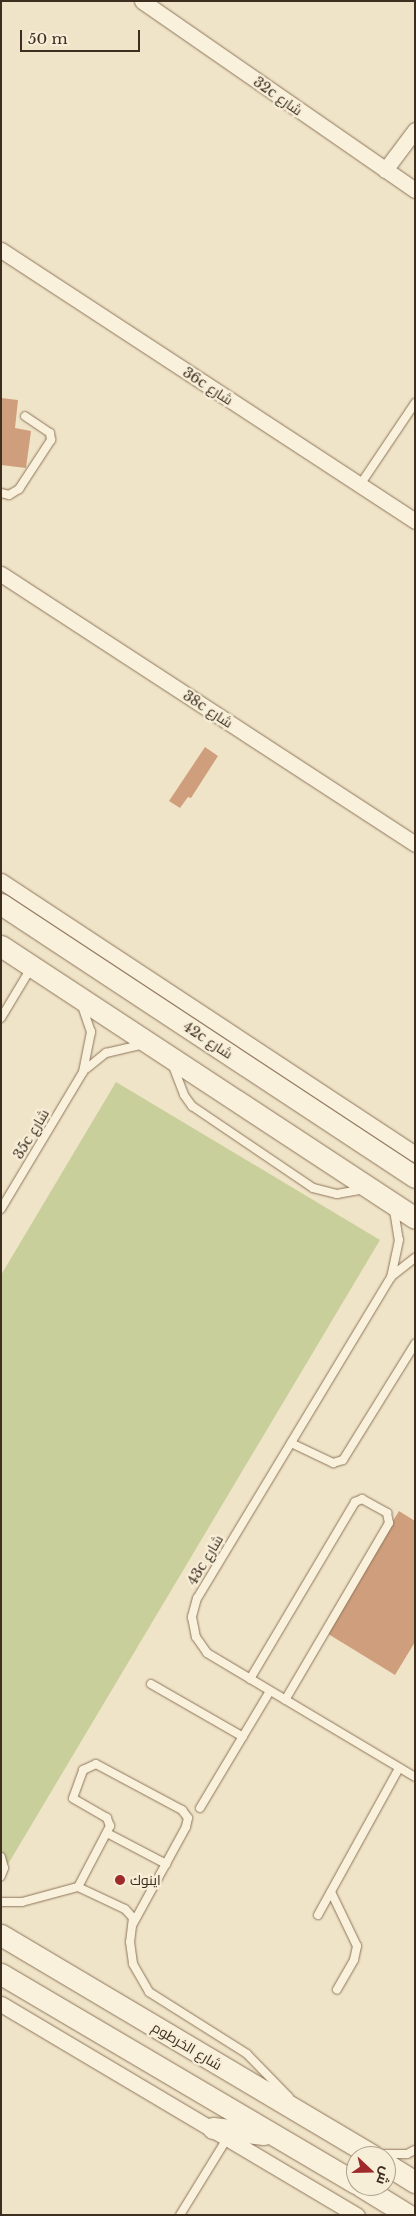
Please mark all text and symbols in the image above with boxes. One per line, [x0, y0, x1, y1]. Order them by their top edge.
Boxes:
scale bar [22, 20, 142, 52]
text: 50 m [28, 29, 68, 48]
street label: 32c شارع [250, 73, 306, 119]
street label: 36c شارع [180, 364, 236, 408]
street label: 38c شارع [180, 687, 236, 731]
street label: 42c شارع [180, 1018, 236, 1062]
street label: 35c شارع [10, 1106, 52, 1162]
street label: 43c شارع [184, 1532, 226, 1588]
place label: اينوك [130, 1872, 161, 1888]
marker: اينوك [114, 1874, 126, 1886]
street label: شارع الخرطوم [149, 2019, 225, 2073]
north arrow [346, 2146, 396, 2196]
text: ش [372, 2164, 396, 2188]

